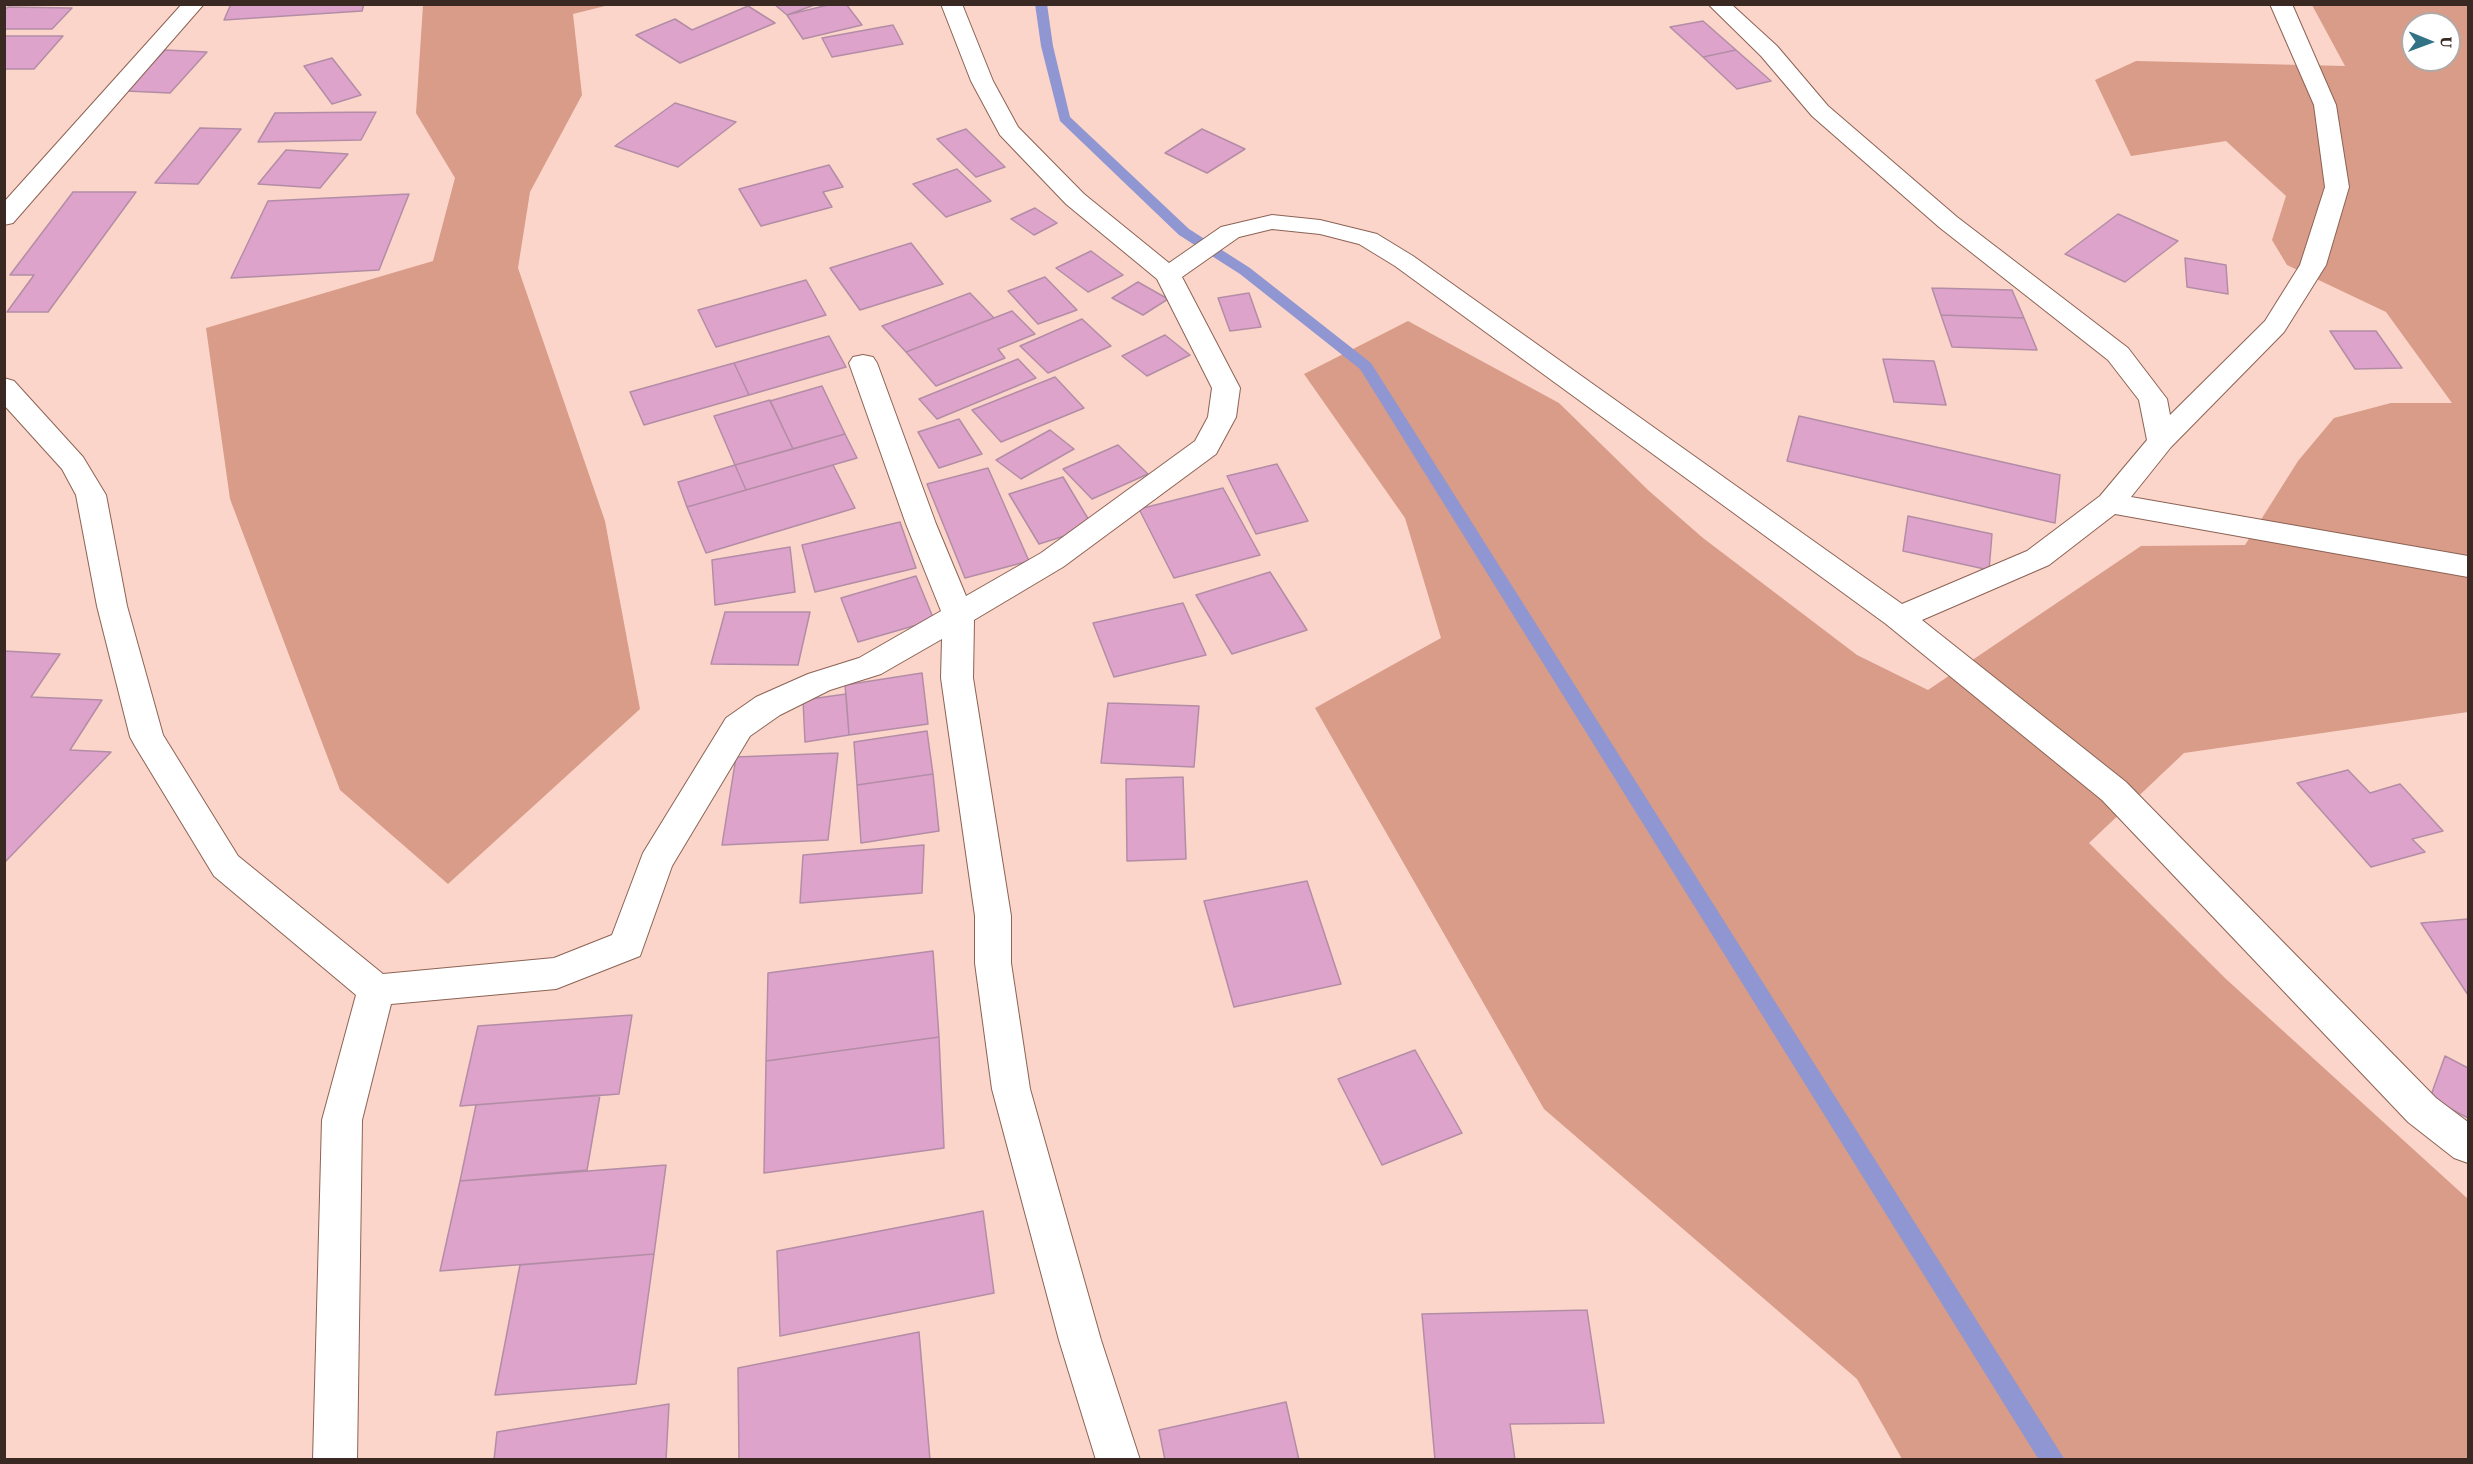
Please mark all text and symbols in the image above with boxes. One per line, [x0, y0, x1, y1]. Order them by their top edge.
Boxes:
north arrow [2401, 12, 2461, 72]
text: U [2436, 36, 2458, 48]

